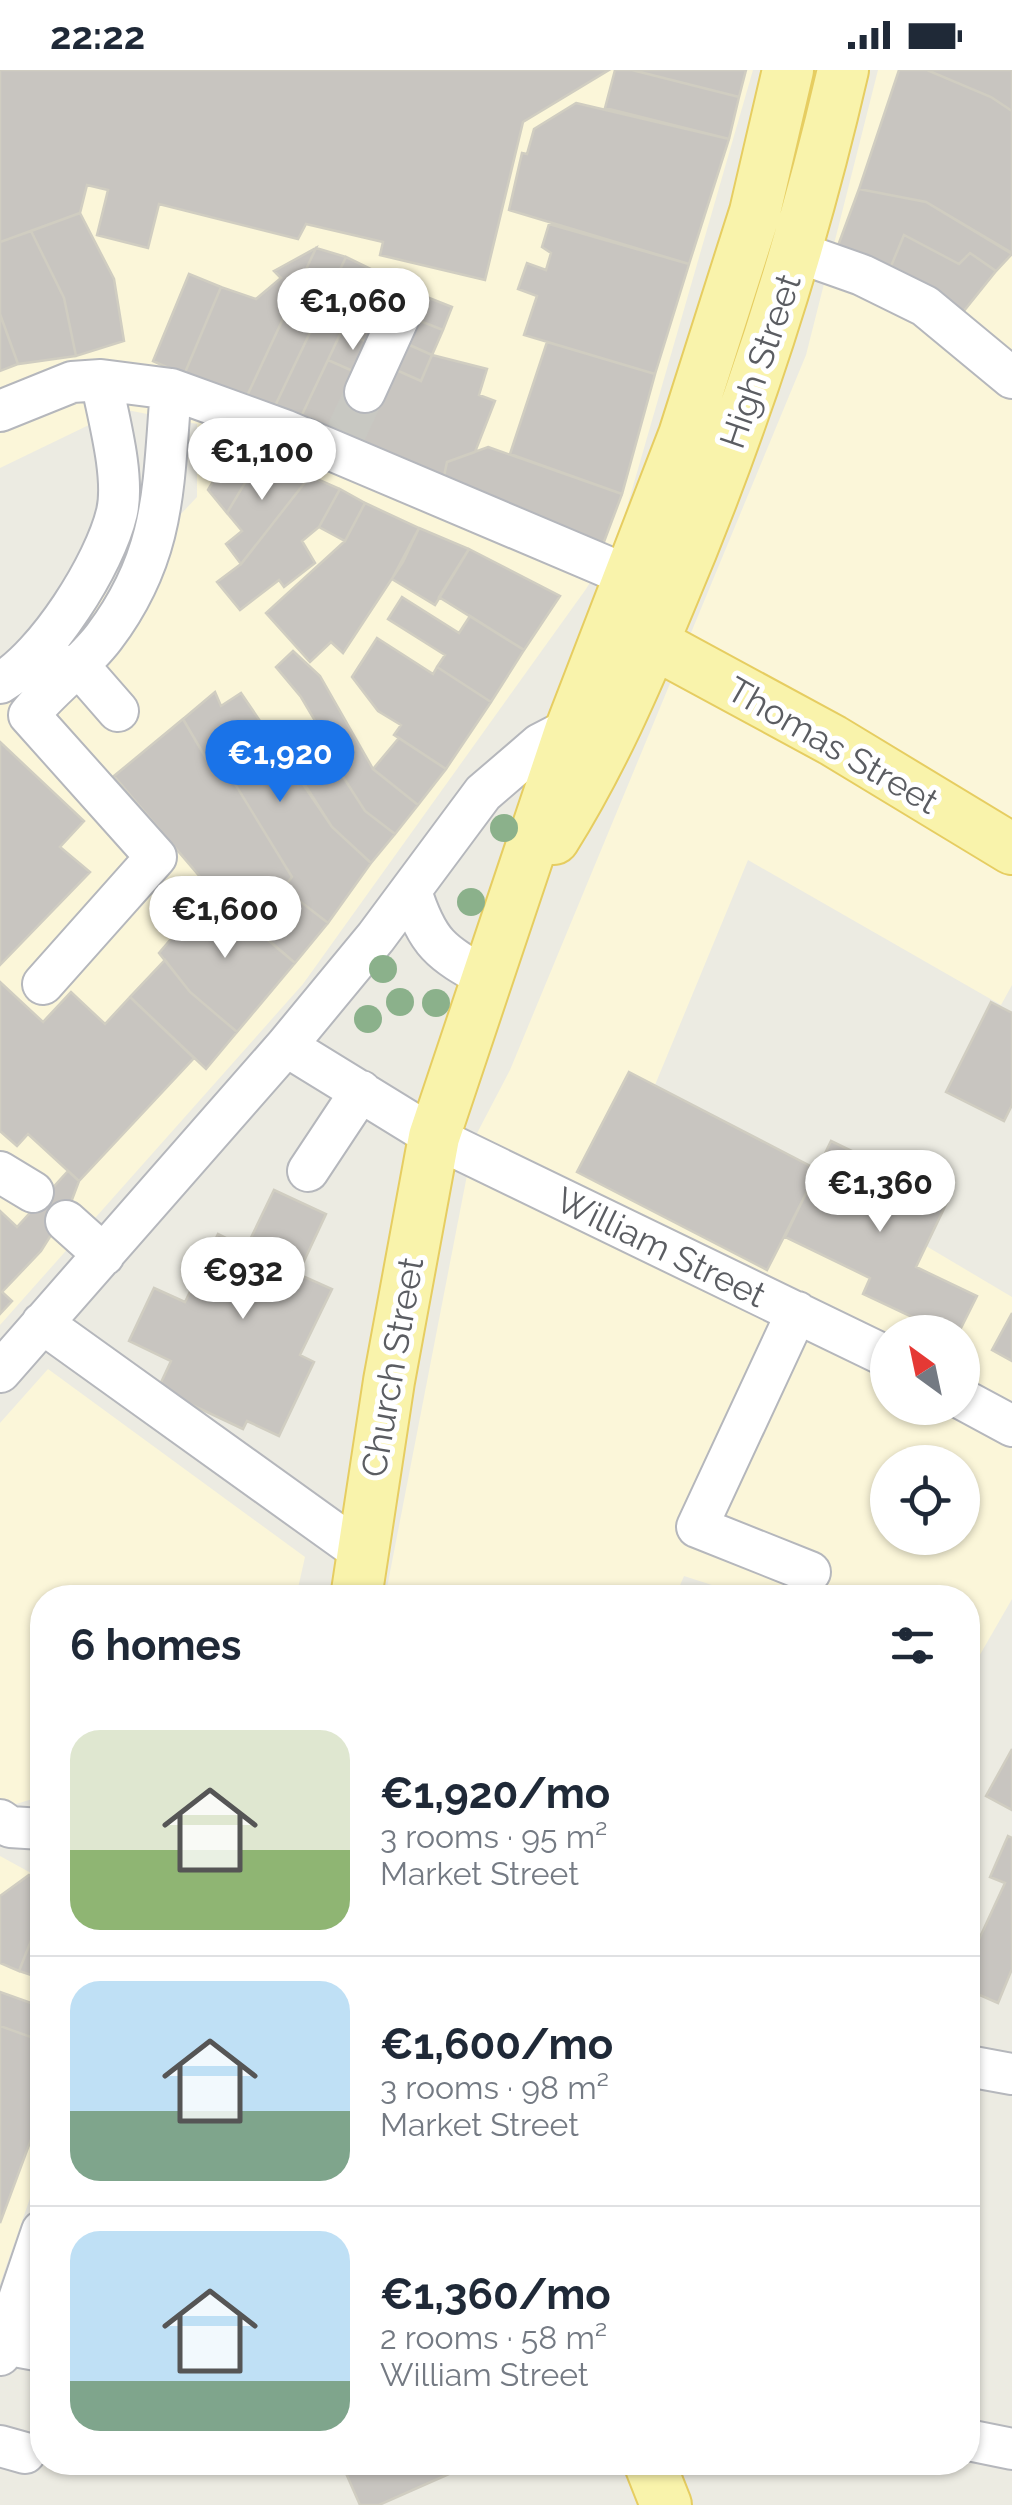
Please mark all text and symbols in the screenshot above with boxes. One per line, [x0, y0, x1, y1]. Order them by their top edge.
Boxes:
text: 22:22 [50, 13, 145, 58]
pin: €1,060 [272, 268, 434, 353]
street label: High Street [711, 268, 809, 453]
text: €1,060 [299, 282, 407, 319]
pin: €1,100 [181, 418, 343, 503]
text: €1,100 [210, 432, 314, 469]
street label: Thomas Street [720, 668, 946, 822]
pin: €1,920 [199, 720, 361, 805]
text: €1,920 [227, 734, 333, 771]
pin: €1,600 [144, 876, 306, 961]
text: €1,600 [171, 890, 279, 927]
pin: €1,360 [799, 1150, 961, 1235]
text: €1,360 [827, 1164, 933, 1201]
street label: William Street [550, 1179, 773, 1316]
pin: €932 [184, 1237, 302, 1322]
text: €932 [203, 1251, 283, 1288]
street label: Church Street [352, 1254, 432, 1480]
north arrow [870, 1315, 980, 1425]
map controls [870, 1315, 980, 1555]
button: locate [870, 1445, 980, 1555]
icon: filters [885, 1618, 940, 1673]
text: 6 homes [70, 1621, 241, 1670]
text: €1,920/mo [380, 1769, 610, 1818]
icon: home [150, 1770, 270, 1890]
text: 3 rooms · 95 m² [380, 1818, 607, 1855]
text: Market Street [380, 1855, 579, 1892]
text: €1,600/mo [380, 2020, 613, 2069]
icon: home [150, 2021, 270, 2141]
text: 3 rooms · 98 m² [380, 2069, 609, 2106]
text: Market Street [380, 2106, 579, 2143]
text: €1,360/mo [380, 2270, 611, 2319]
icon: home [150, 2271, 270, 2391]
text: 2 rooms · 58 m² [380, 2319, 607, 2356]
text: William Street [380, 2356, 589, 2393]

